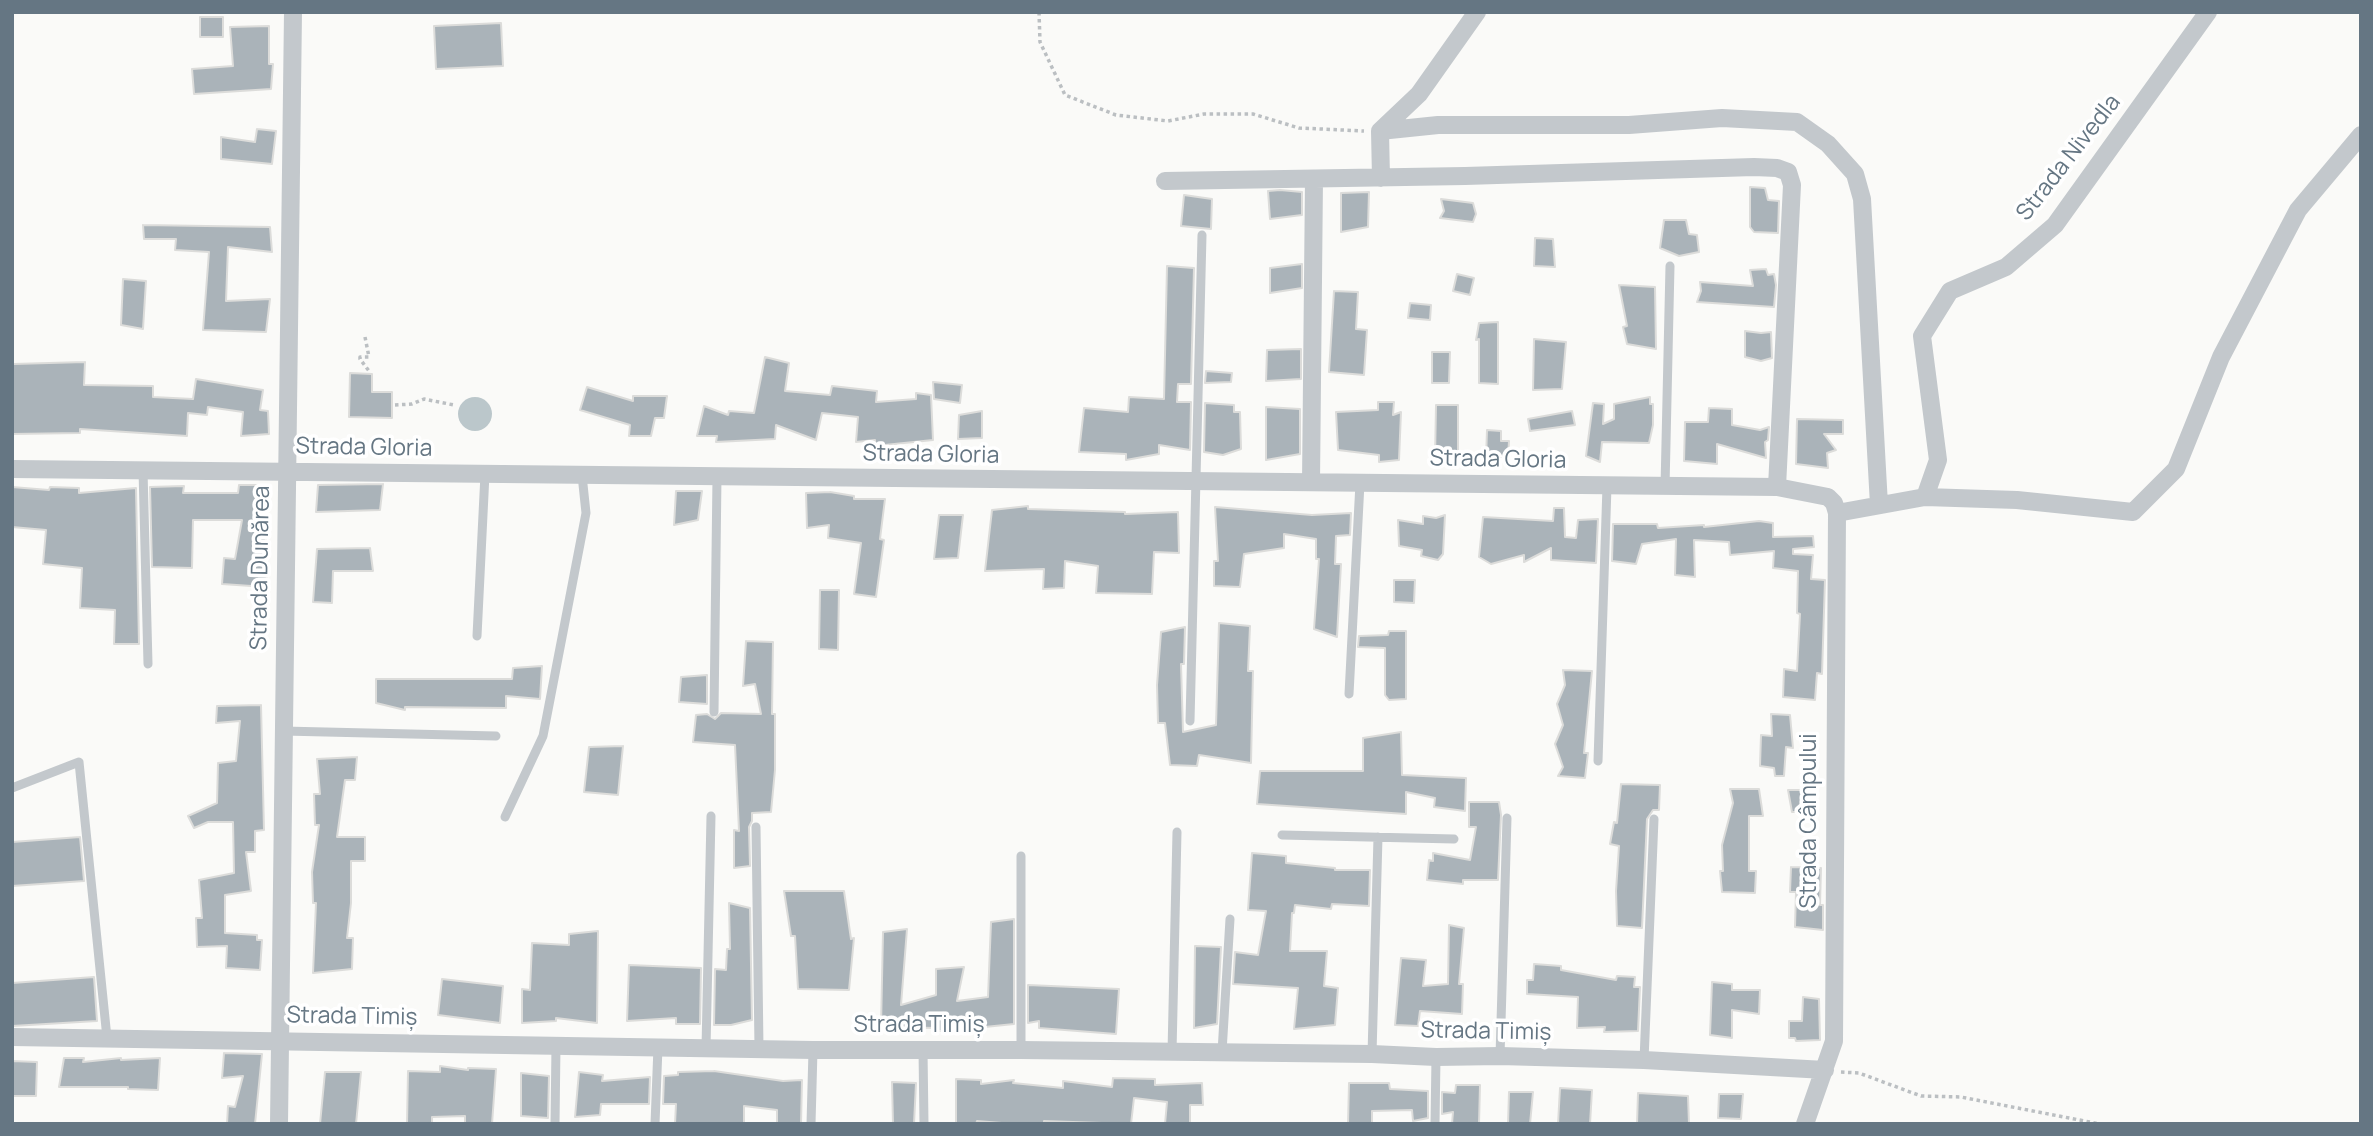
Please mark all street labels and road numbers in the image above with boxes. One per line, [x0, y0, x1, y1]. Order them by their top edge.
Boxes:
street label: Strada Nivedla [2011, 89, 2127, 227]
street label: Strada Gloria [295, 433, 433, 463]
street label: Strada Gloria [862, 440, 1000, 470]
street label: Strada Gloria [1429, 445, 1567, 475]
street label: Strada Dunărea [246, 485, 276, 651]
street label: Strada Câmpului [1796, 733, 1824, 909]
street label: Strada Timiș [286, 1002, 418, 1032]
street label: Strada Timiș [853, 1012, 985, 1040]
street label: Strada Timiș [1420, 1017, 1552, 1047]

